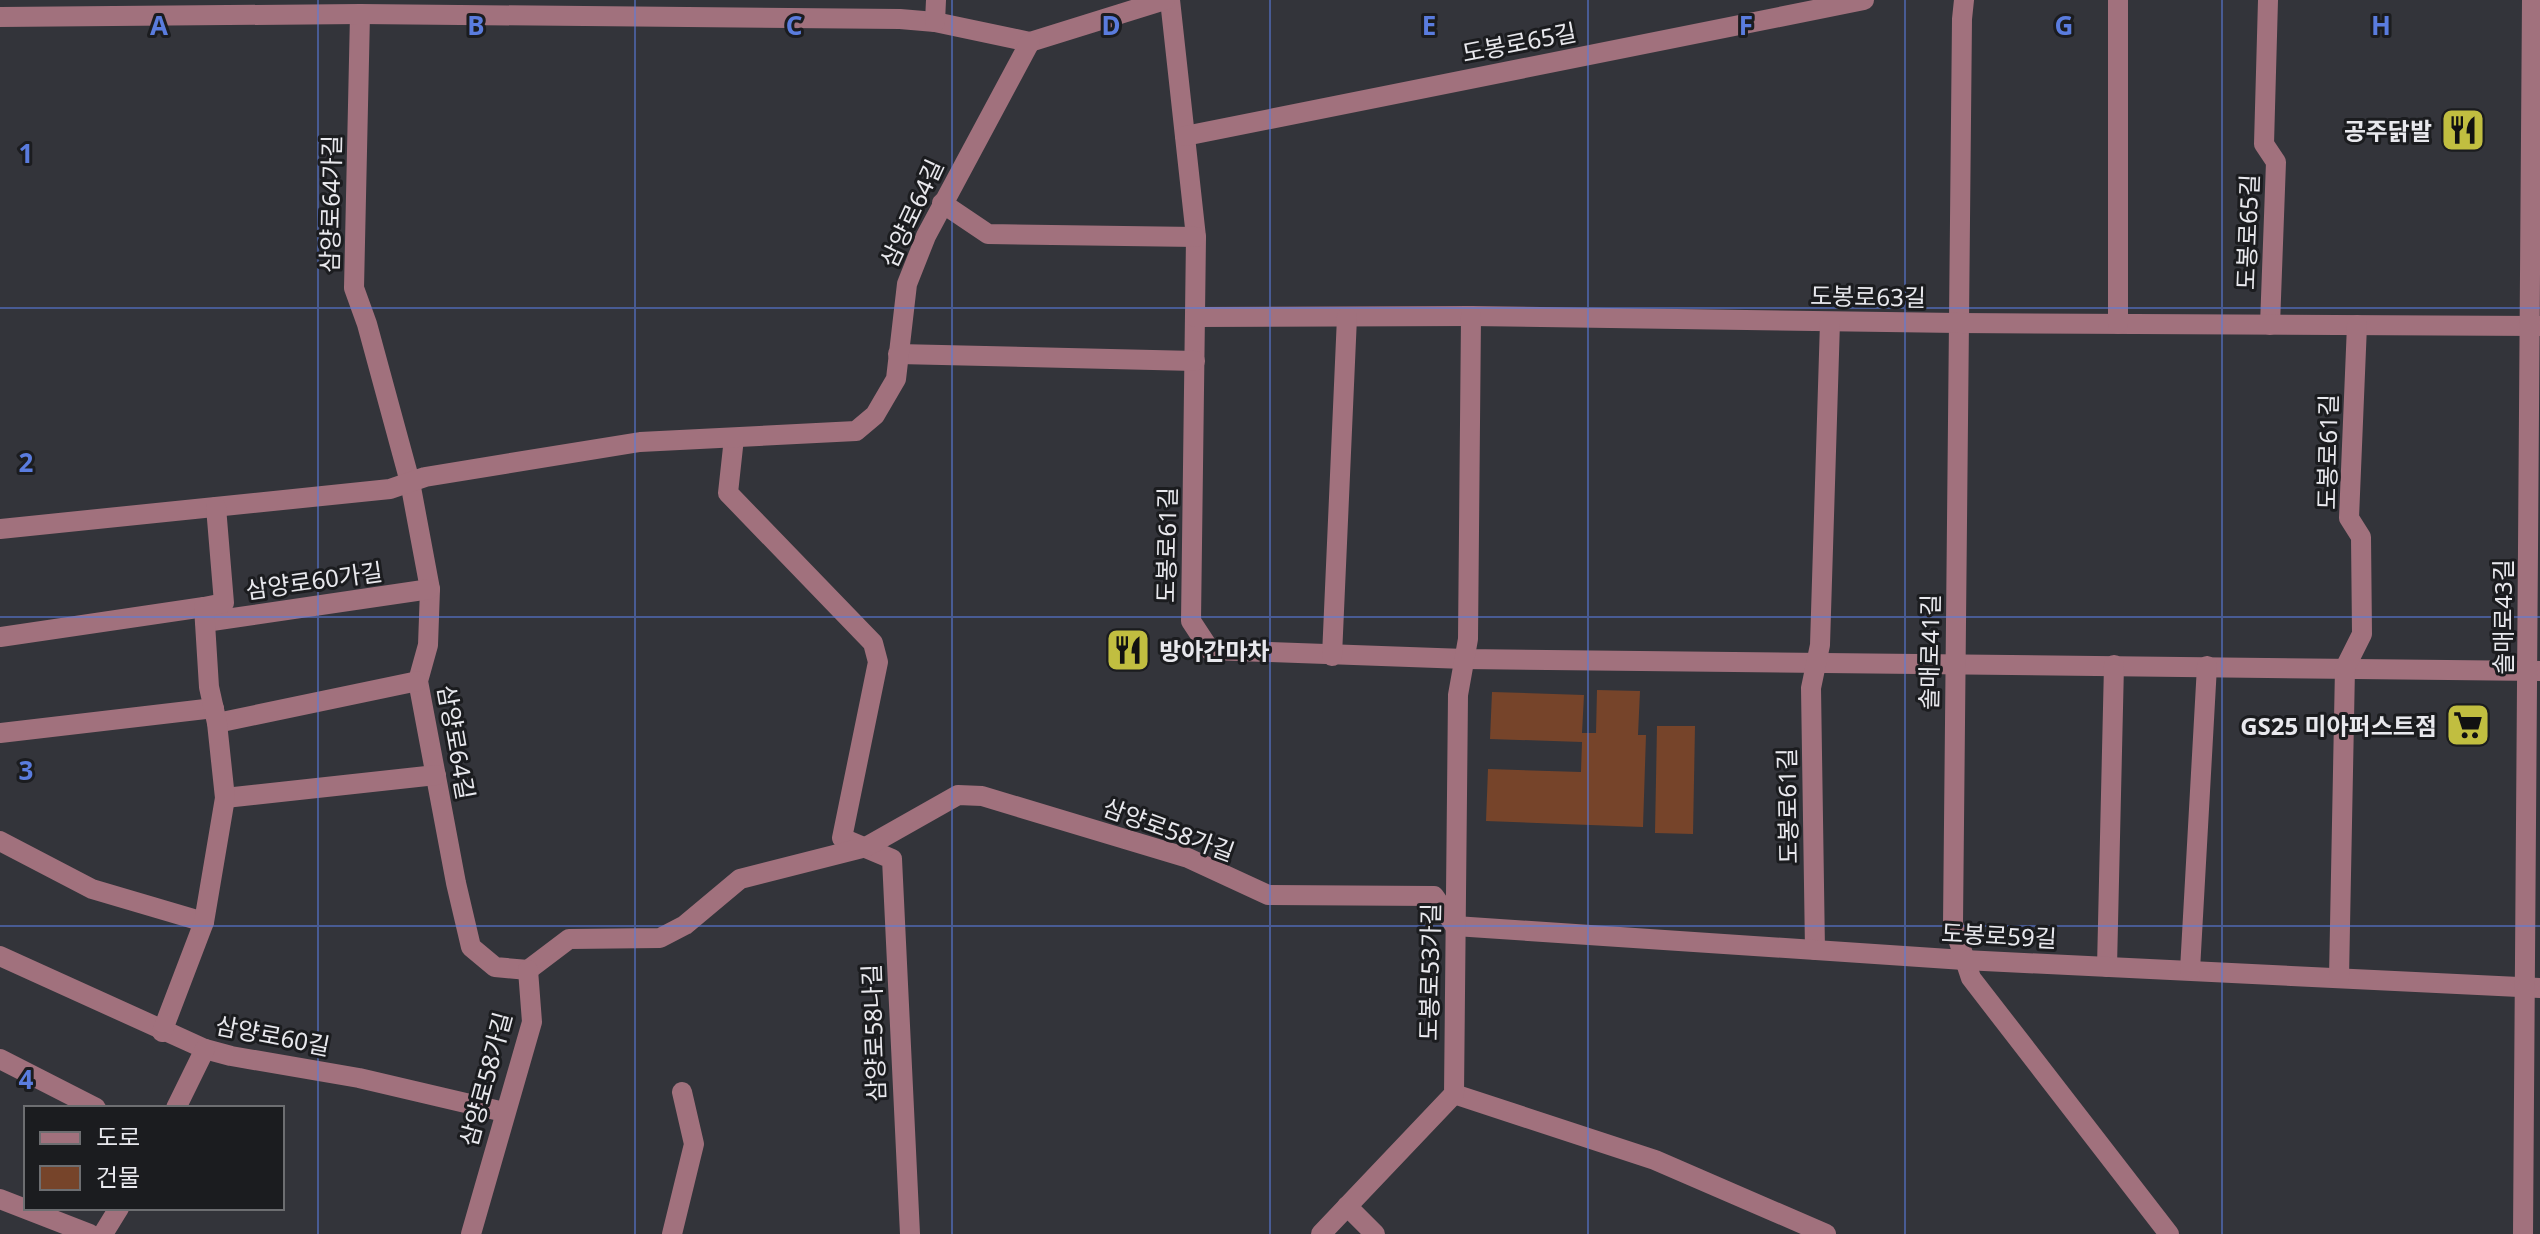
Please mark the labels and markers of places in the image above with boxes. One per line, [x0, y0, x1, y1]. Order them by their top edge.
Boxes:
restaurant icon: 공주닭발 [2439, 106, 2487, 154]
place label: 공주닭발 [2344, 114, 2432, 147]
restaurant icon: 방아간마차 [1104, 626, 1152, 674]
place label: 방아간마차 [1159, 634, 1269, 667]
supermarket icon: GS25 미아퍼스트점 [2444, 701, 2492, 749]
place label: GS25 미아퍼스트점 [2240, 709, 2437, 742]

